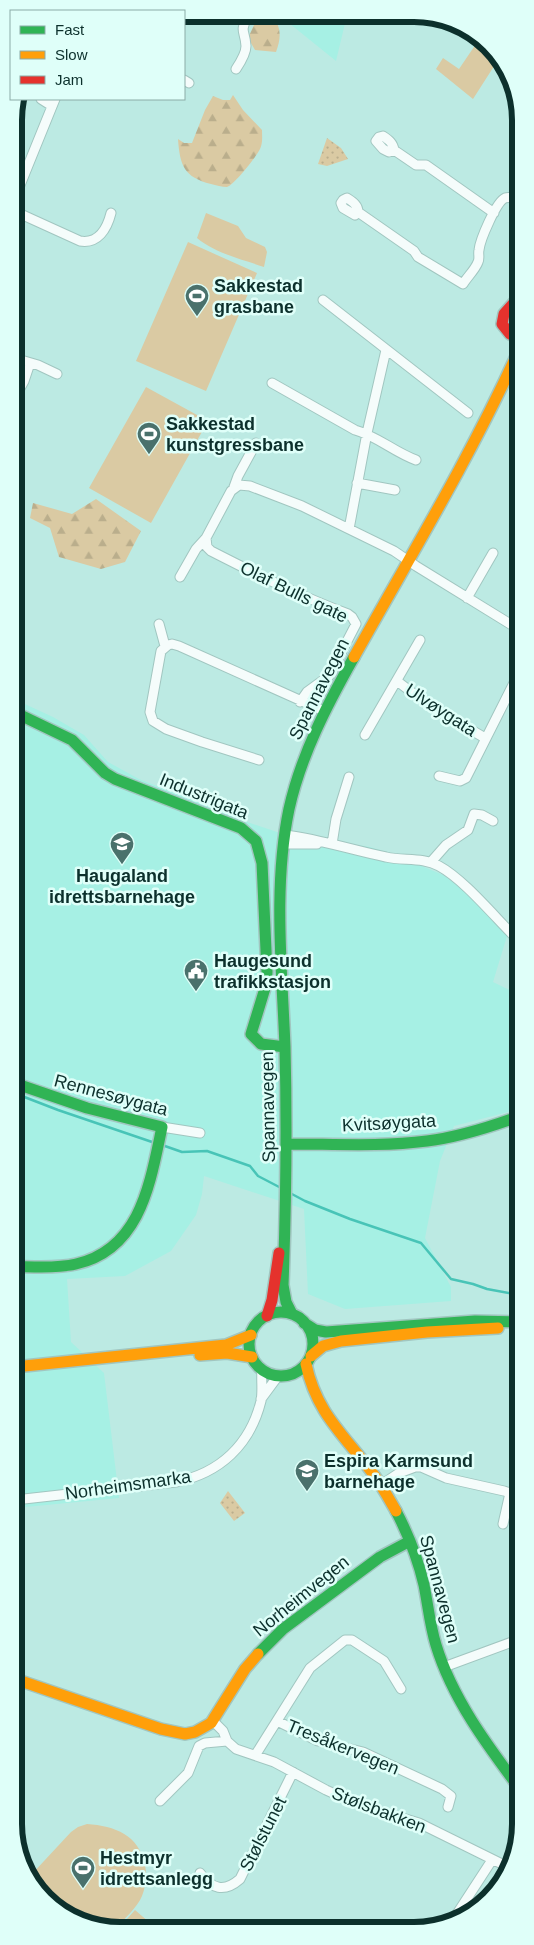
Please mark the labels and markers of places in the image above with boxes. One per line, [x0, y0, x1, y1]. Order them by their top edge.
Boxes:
place label: Sakkestad grasbane [214, 276, 303, 317]
sports icon: Sakkestad grasbane [184, 283, 210, 317]
place label: Sakkestad kunstgressbane [166, 414, 304, 455]
sports icon: Sakkestad kunstgressbane [136, 421, 162, 455]
school or university icon: Haugaland idrettsbarnehage [109, 831, 135, 865]
place label: Haugaland idrettsbarnehage [49, 866, 195, 907]
place label: Haugesund trafikkstasjon [214, 951, 331, 992]
public building icon: Haugesund trafikkstasjon [183, 958, 209, 992]
place label: Espira Karmsund barnehage [324, 1451, 473, 1492]
school or university icon: Espira Karmsund barnehage [294, 1458, 320, 1492]
place label: Hestmyr idrettsanlegg [100, 1848, 213, 1889]
sports icon: Hestmyr idrettsanlegg [70, 1855, 96, 1889]

